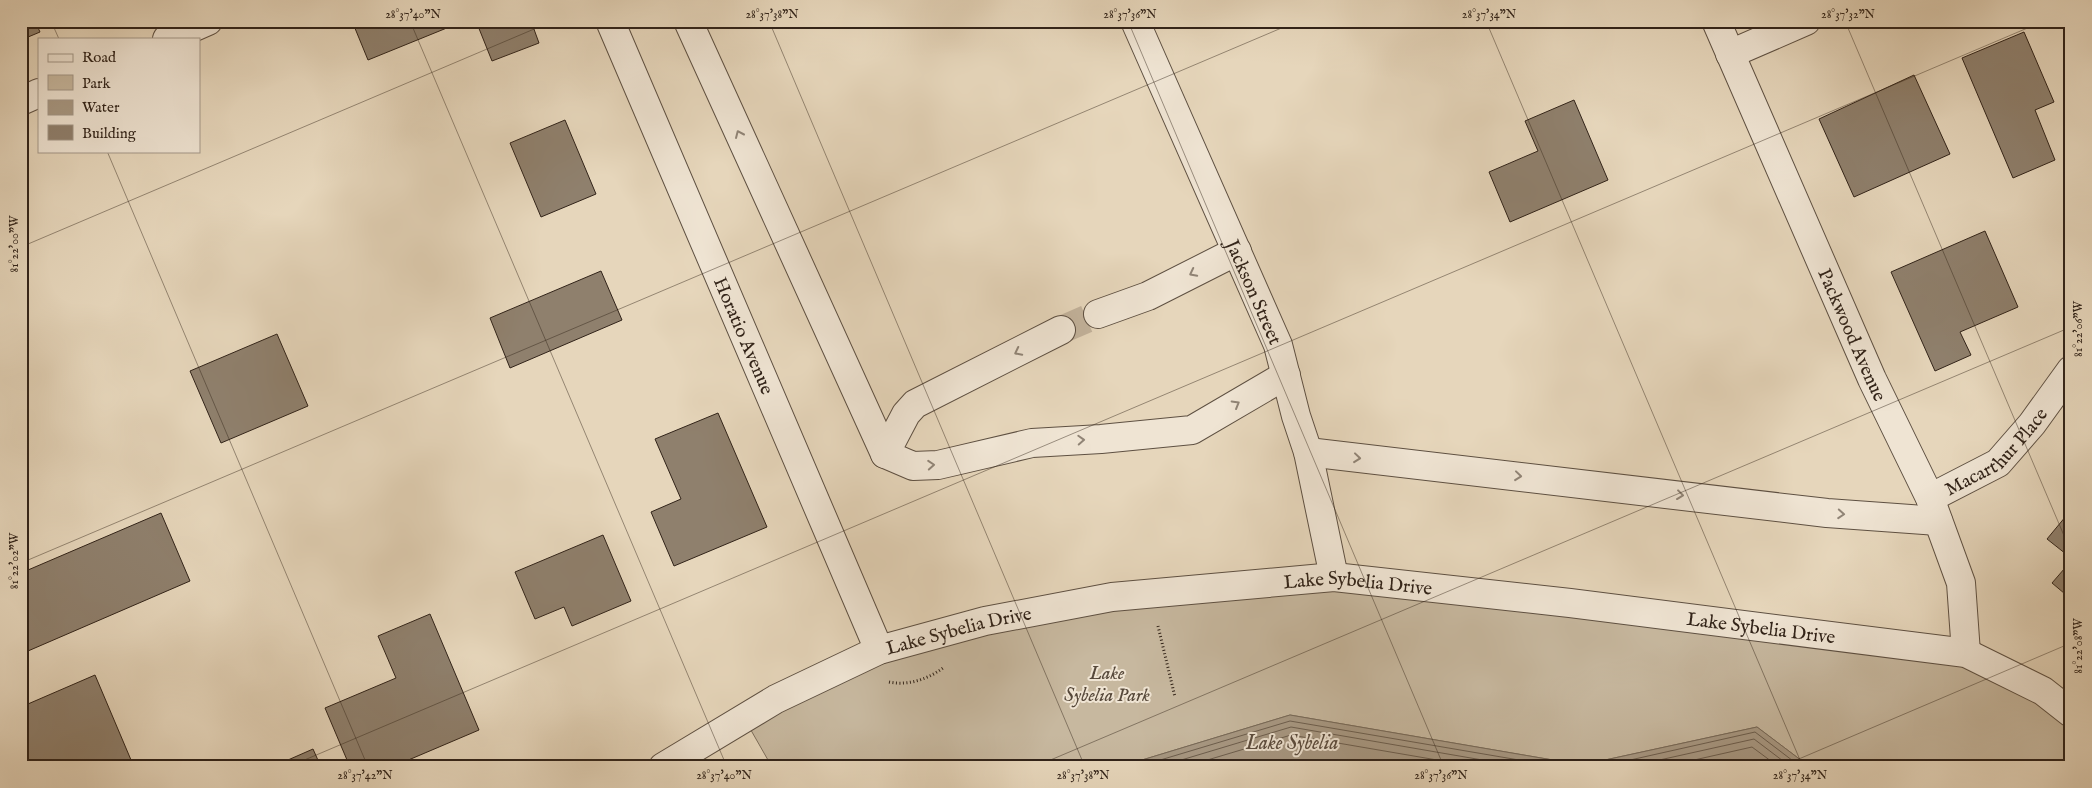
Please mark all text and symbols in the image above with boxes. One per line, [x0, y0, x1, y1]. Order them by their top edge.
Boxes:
text: 28°37'40"N [385, 7, 441, 22]
text: 28°37'38"N [745, 7, 799, 22]
text: 28°37'36"N [1103, 7, 1157, 22]
text: 28°37'34"N [1462, 7, 1517, 22]
text: 28°37'32"N [1821, 7, 1876, 22]
legend [38, 38, 200, 152]
text: Road [82, 48, 117, 67]
text: Park [82, 74, 112, 93]
text: Water [82, 98, 120, 117]
text: Building [82, 124, 137, 143]
one-way arrow [735, 130, 746, 139]
text: 81°22'00"W [7, 215, 22, 272]
street label: Jackson Street [1218, 235, 1287, 349]
street label: Packwood Avenue [1811, 265, 1891, 406]
one-way arrow [1189, 267, 1198, 277]
street label: Horatio Avenue [707, 274, 778, 399]
text: 81°22'06"W [2071, 300, 2086, 357]
one-way arrow [1014, 346, 1023, 356]
one-way arrow [1230, 401, 1239, 411]
street label: Macarthur Place [1941, 403, 2054, 502]
one-way arrow [1077, 434, 1085, 445]
one-way arrow [1353, 452, 1361, 463]
one-way arrow [928, 459, 936, 470]
one-way arrow [1515, 470, 1523, 481]
one-way arrow [1676, 489, 1684, 500]
one-way arrow [1837, 508, 1845, 519]
text: 81°22'02"W [7, 532, 22, 589]
street label: Lake Sybelia Drive [1283, 567, 1434, 602]
street label: Lake Sybelia Drive [883, 602, 1034, 662]
street label: Lake Sybelia Drive [1685, 608, 1837, 650]
text: 81°22'08"W [2071, 618, 2086, 674]
park label: Lake Sybelia Park [1064, 662, 1150, 708]
water label: Lake Sybelia [1245, 731, 1338, 756]
text: 28°37'42"N [337, 768, 393, 783]
text: 28°37'40"N [696, 768, 752, 783]
text: 28°37'38"N [1056, 768, 1110, 783]
text: 28°37'36"N [1414, 768, 1468, 783]
text: 28°37'34"N [1773, 768, 1828, 783]

